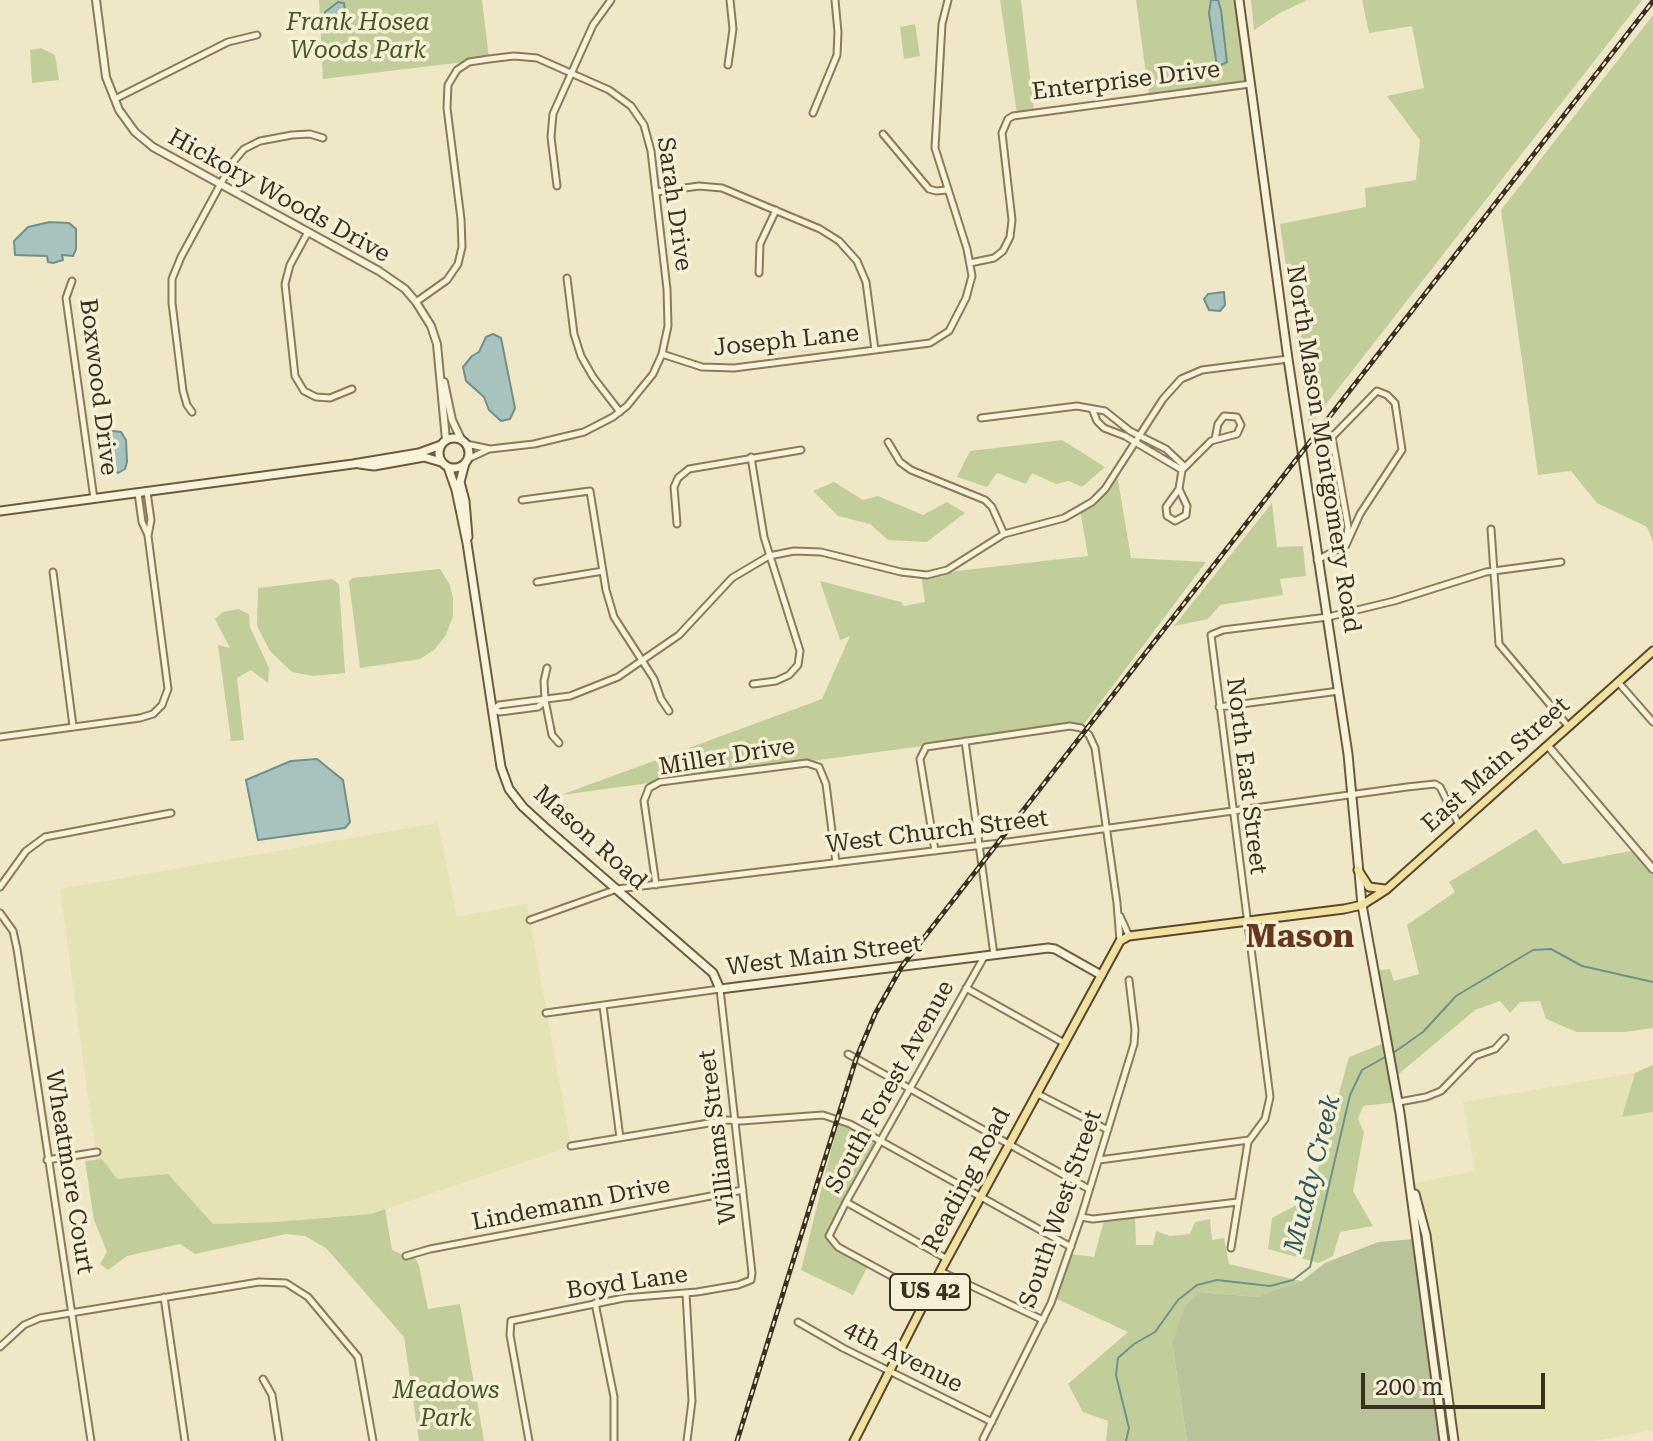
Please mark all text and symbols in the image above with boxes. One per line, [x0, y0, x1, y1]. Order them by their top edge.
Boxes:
park label: Frank Hosea Woods Park [286, 9, 430, 65]
street label: Enterprise Drive [1030, 55, 1222, 107]
street label: Hickory Woods Drive [163, 123, 395, 269]
street label: Sarah Drive [650, 135, 698, 273]
street label: North Mason Montgomery Road [1280, 263, 1366, 635]
street label: Boxwood Drive [73, 297, 123, 477]
street label: Joseph Lane [712, 319, 860, 363]
street label: North East Street [1220, 676, 1272, 876]
street label: East Main Street [1416, 691, 1576, 839]
street label: Miller Drive [657, 732, 797, 782]
street label: Mason Road [528, 780, 652, 896]
street label: West Church Street [824, 804, 1050, 860]
district label: Mason [1246, 919, 1354, 957]
street label: West Main Street [725, 930, 923, 982]
street label: South Forest Avenue [820, 976, 960, 1198]
street label: Williams Street [693, 1048, 743, 1226]
street label: Wheatmore Court [39, 1068, 99, 1276]
water label: Muddy Creek [1278, 1092, 1348, 1256]
street label: Reading Road [917, 1103, 1017, 1257]
street label: South West Street [1014, 1106, 1108, 1312]
street label: Lindemann Drive [470, 1171, 672, 1237]
street label: Boyd Lane [564, 1260, 690, 1306]
road number: US 42 [890, 1274, 970, 1310]
street label: 4th Avenue [839, 1315, 967, 1399]
scale bar [1365, 1357, 1549, 1407]
text: 200 m [1375, 1373, 1443, 1401]
park label: Meadows Park [392, 1377, 500, 1433]

